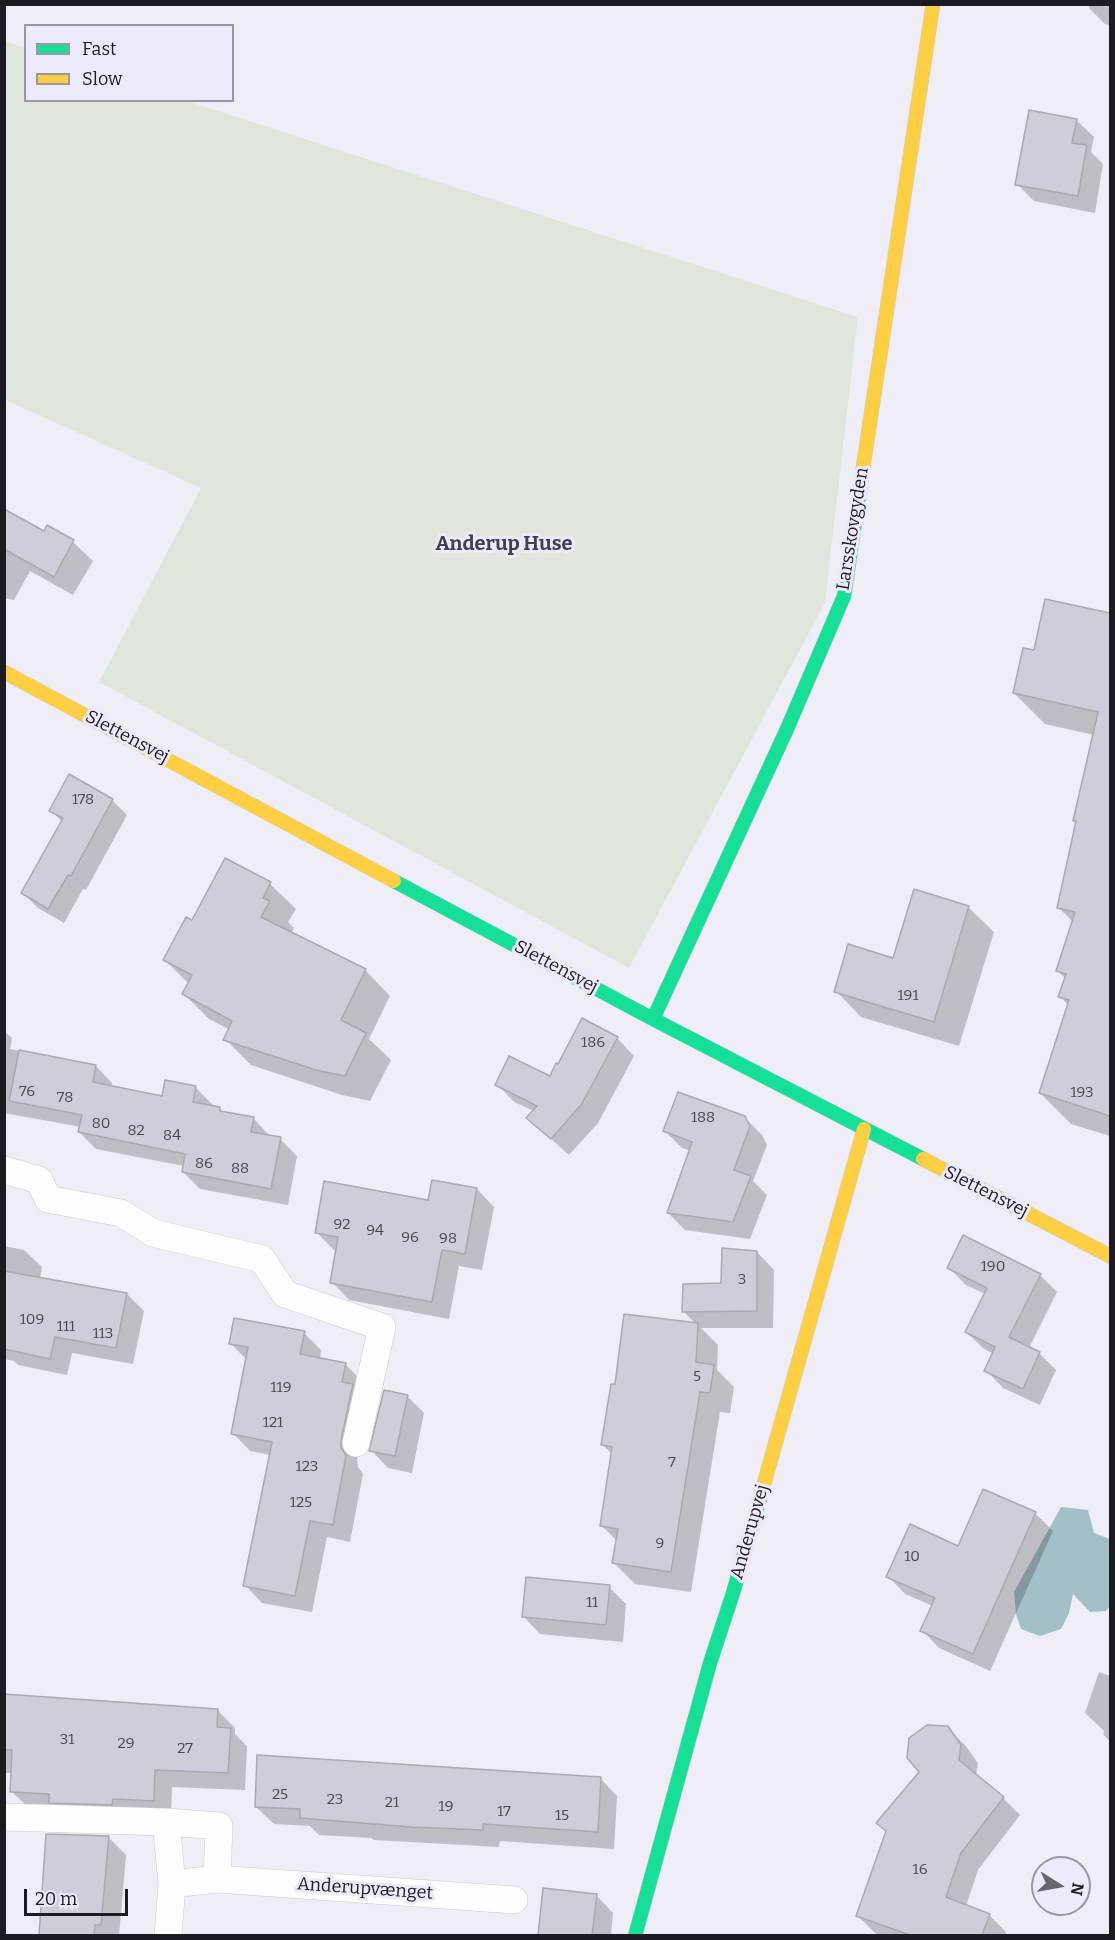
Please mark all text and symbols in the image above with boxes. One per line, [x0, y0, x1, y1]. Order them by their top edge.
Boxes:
legend [24, 24, 234, 102]
text: Fast [82, 38, 117, 60]
text: Slow [82, 68, 122, 90]
street label: Larsskovgyden [833, 466, 873, 592]
district label: Anderup Huse [435, 532, 573, 556]
street label: Slettensvej [81, 706, 173, 768]
house number: 178 [72, 791, 94, 809]
street label: Slettensvej [510, 936, 602, 998]
house number: 191 [898, 987, 918, 1005]
house number: 186 [581, 1034, 605, 1052]
house number: 76 [19, 1083, 35, 1101]
house number: 193 [1070, 1084, 1094, 1102]
house number: 78 [57, 1089, 73, 1107]
house number: 188 [691, 1109, 715, 1127]
house number: 80 [92, 1115, 110, 1133]
house number: 82 [127, 1122, 145, 1140]
house number: 84 [163, 1127, 181, 1145]
house number: 86 [195, 1155, 213, 1173]
house number: 88 [231, 1160, 249, 1178]
street label: Slettensvej [940, 1162, 1032, 1222]
house number: 92 [334, 1216, 350, 1234]
house number: 94 [366, 1222, 384, 1240]
house number: 96 [401, 1229, 419, 1247]
house number: 98 [439, 1230, 457, 1248]
house number: 190 [981, 1258, 1005, 1276]
house number: 3 [738, 1271, 746, 1289]
house number: 109 [20, 1311, 44, 1329]
house number: 111 [57, 1318, 75, 1336]
house number: 113 [93, 1325, 113, 1343]
house number: 5 [693, 1368, 701, 1386]
house number: 119 [271, 1379, 291, 1397]
house number: 121 [263, 1414, 283, 1432]
house number: 7 [668, 1454, 676, 1472]
house number: 123 [296, 1458, 318, 1476]
street label: Anderupvej [726, 1482, 774, 1582]
house number: 125 [290, 1494, 312, 1512]
house number: 9 [656, 1535, 664, 1553]
house number: 10 [904, 1548, 920, 1566]
house number: 11 [586, 1594, 598, 1612]
house number: 31 [60, 1731, 74, 1749]
house number: 29 [118, 1735, 134, 1753]
house number: 27 [177, 1740, 193, 1758]
house number: 25 [272, 1786, 288, 1804]
house number: 23 [327, 1791, 343, 1809]
house number: 21 [385, 1794, 399, 1812]
house number: 19 [439, 1798, 453, 1816]
house number: 17 [497, 1803, 511, 1821]
house number: 15 [555, 1807, 569, 1825]
north arrow [1031, 1856, 1091, 1916]
house number: 16 [913, 1861, 927, 1879]
street label: Anderupvænget [296, 1873, 434, 1905]
scale bar [27, 1877, 130, 1915]
text: N [1067, 1881, 1088, 1897]
text: 20 m [35, 1888, 77, 1910]

